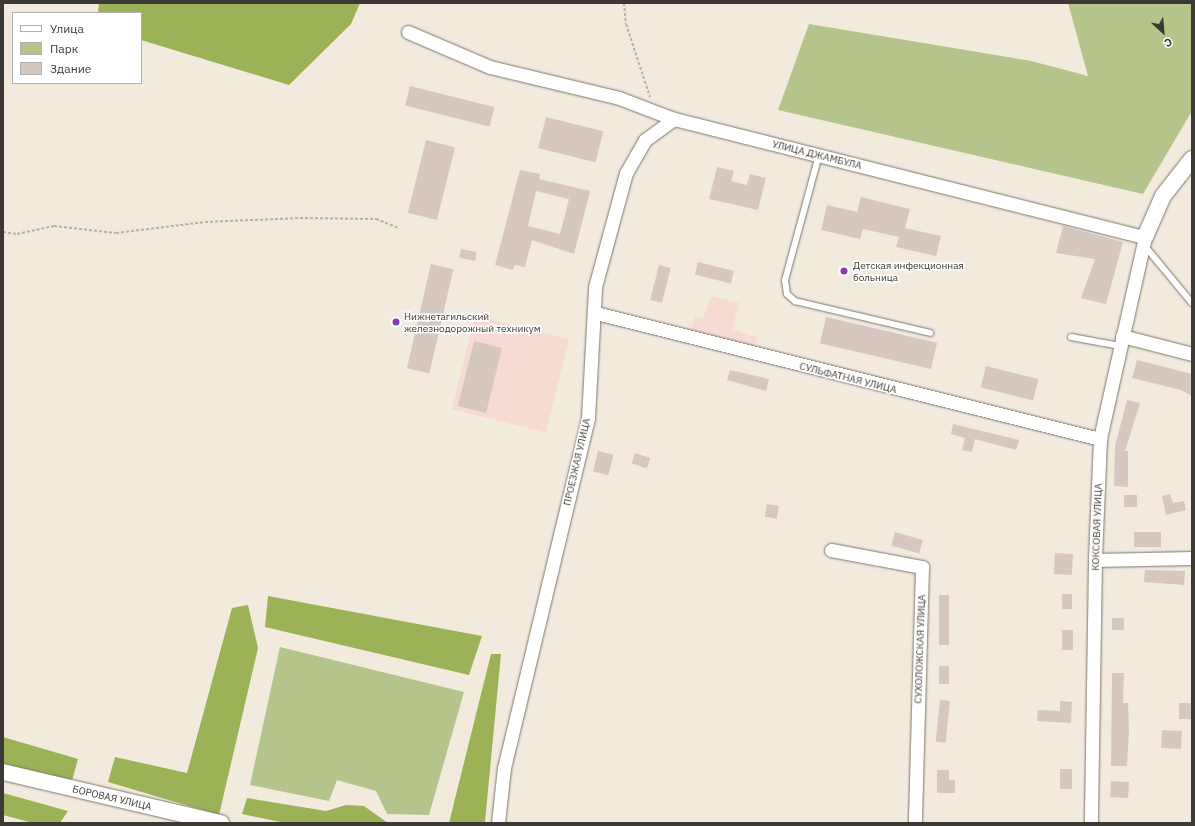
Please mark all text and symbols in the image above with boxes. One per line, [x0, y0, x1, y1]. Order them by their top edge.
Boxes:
legend [12, 12, 142, 84]
north arrow [1143, 12, 1183, 52]
text: Улица [50, 21, 84, 36]
text: С [1162, 35, 1175, 51]
text: Парк [50, 41, 78, 56]
text: Здание [50, 61, 91, 76]
street label: УЛИЦА ДЖАМБУЛА [771, 138, 863, 172]
place label: Детская инфекционная больница [853, 259, 964, 282]
marker: Детская инфекционная больница [838, 265, 850, 277]
place label: Нижнетагильский железнодорожный техникум [404, 310, 541, 334]
marker: Нижнетагильский железнодорожный техникум [391, 317, 401, 327]
street label: СУЛЬФАТНАЯ УЛИЦА [798, 360, 898, 396]
street label: ПРОЕЗЖАЯ УЛИЦА [561, 417, 593, 507]
street label: КОКСОВАЯ УЛИЦА [1089, 483, 1105, 571]
street label: СУХОЛОЖСКАЯ УЛИЦА [912, 594, 928, 704]
street label: БОРОВАЯ УЛИЦА [71, 783, 153, 813]

